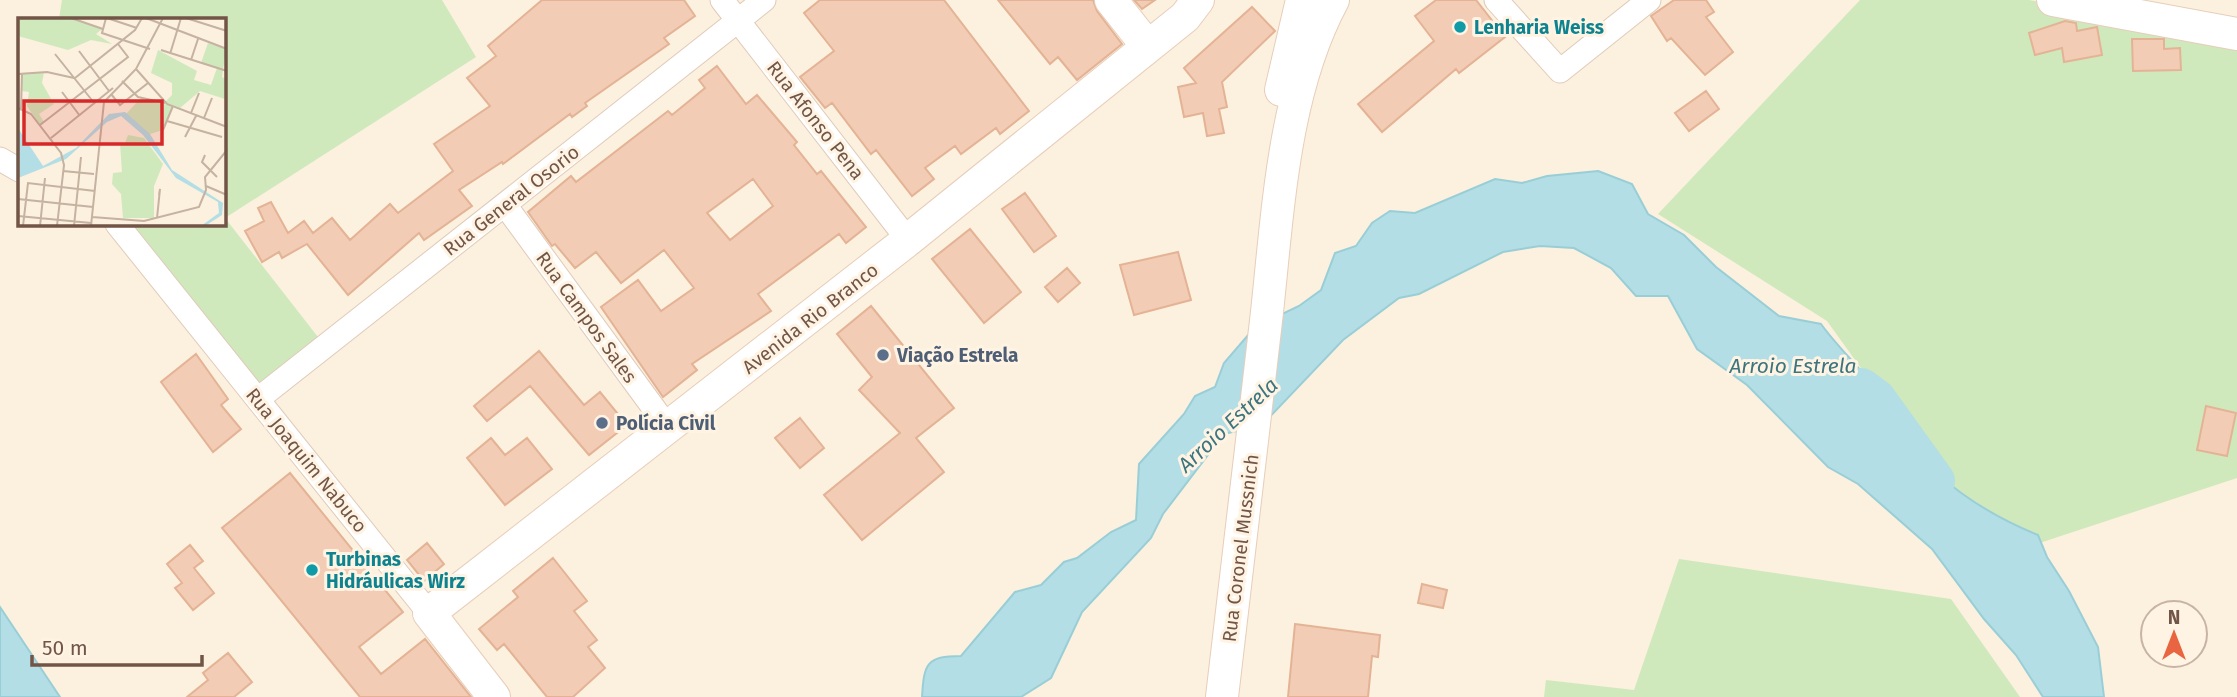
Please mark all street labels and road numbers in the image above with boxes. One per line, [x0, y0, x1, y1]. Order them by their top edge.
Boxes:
street label: Rua Afonso Pena [762, 56, 869, 184]
street label: Rua General Osorio [439, 140, 584, 261]
street label: Rua Campos Sales [531, 247, 642, 387]
street label: Avenida Rio Branco [738, 258, 883, 379]
street label: Rua Joaquim Nabuco [241, 383, 372, 537]
street label: Rua Coronel Mussnich [1218, 453, 1263, 643]

